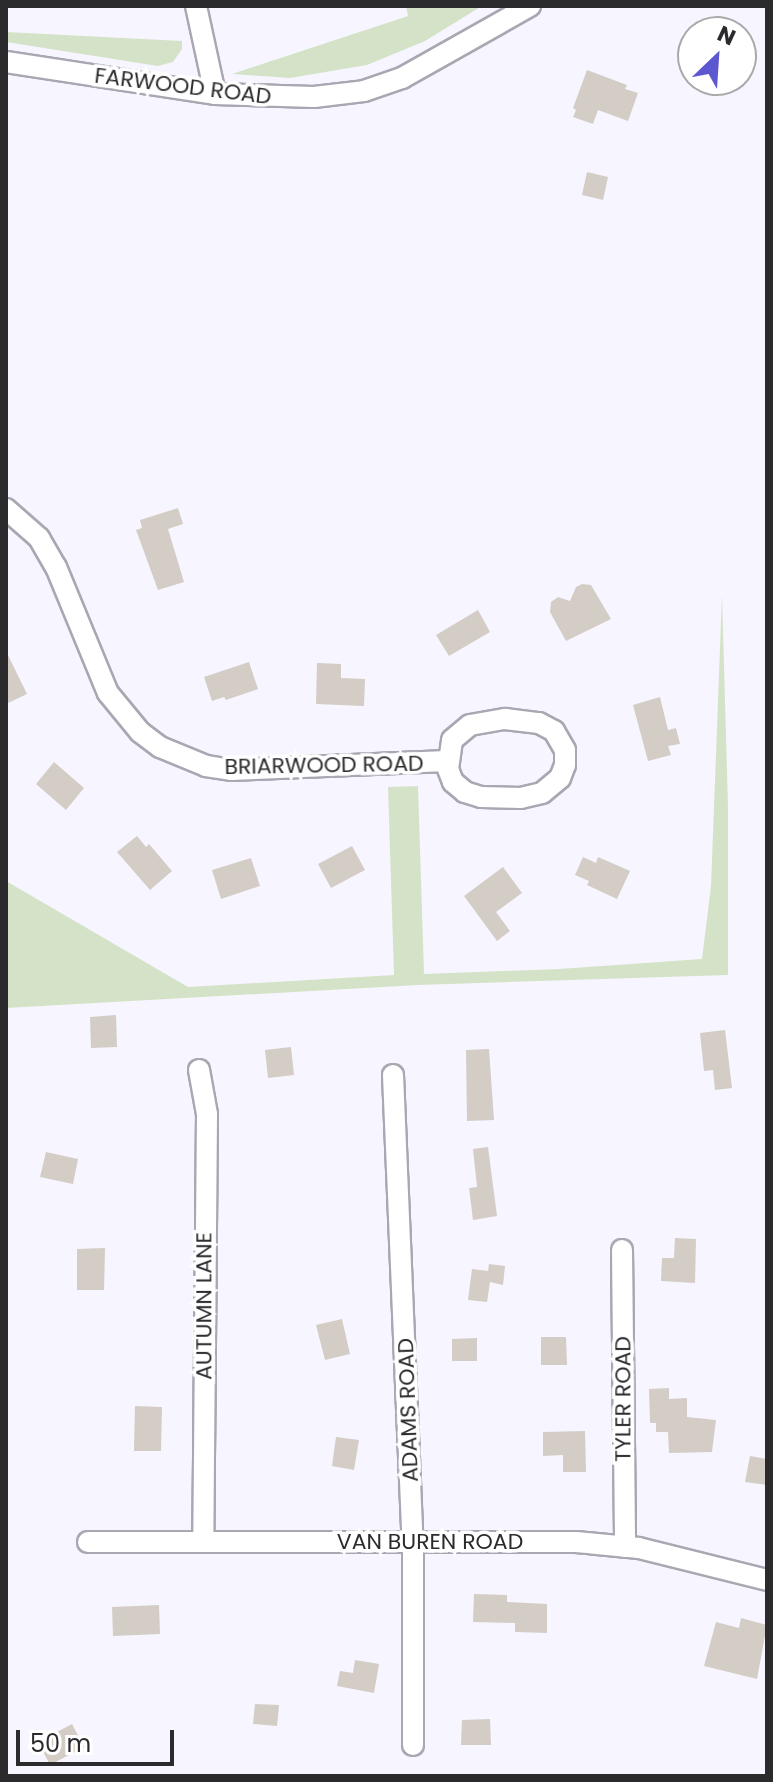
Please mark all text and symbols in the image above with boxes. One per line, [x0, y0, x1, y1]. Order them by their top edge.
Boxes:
north arrow [677, 16, 757, 96]
text: N [712, 18, 741, 53]
street label: FARWOOD ROAD [93, 62, 273, 110]
street label: BRIARWOOD ROAD [224, 750, 424, 780]
street label: AUTUMN LANE [191, 1232, 217, 1380]
street label: TYLER ROAD [610, 1336, 636, 1462]
street label: ADAMS ROAD [392, 1338, 424, 1482]
street label: VAN BUREN ROAD [337, 1529, 523, 1555]
scale bar [20, 1714, 178, 1764]
text: 50 m [30, 1727, 91, 1760]

